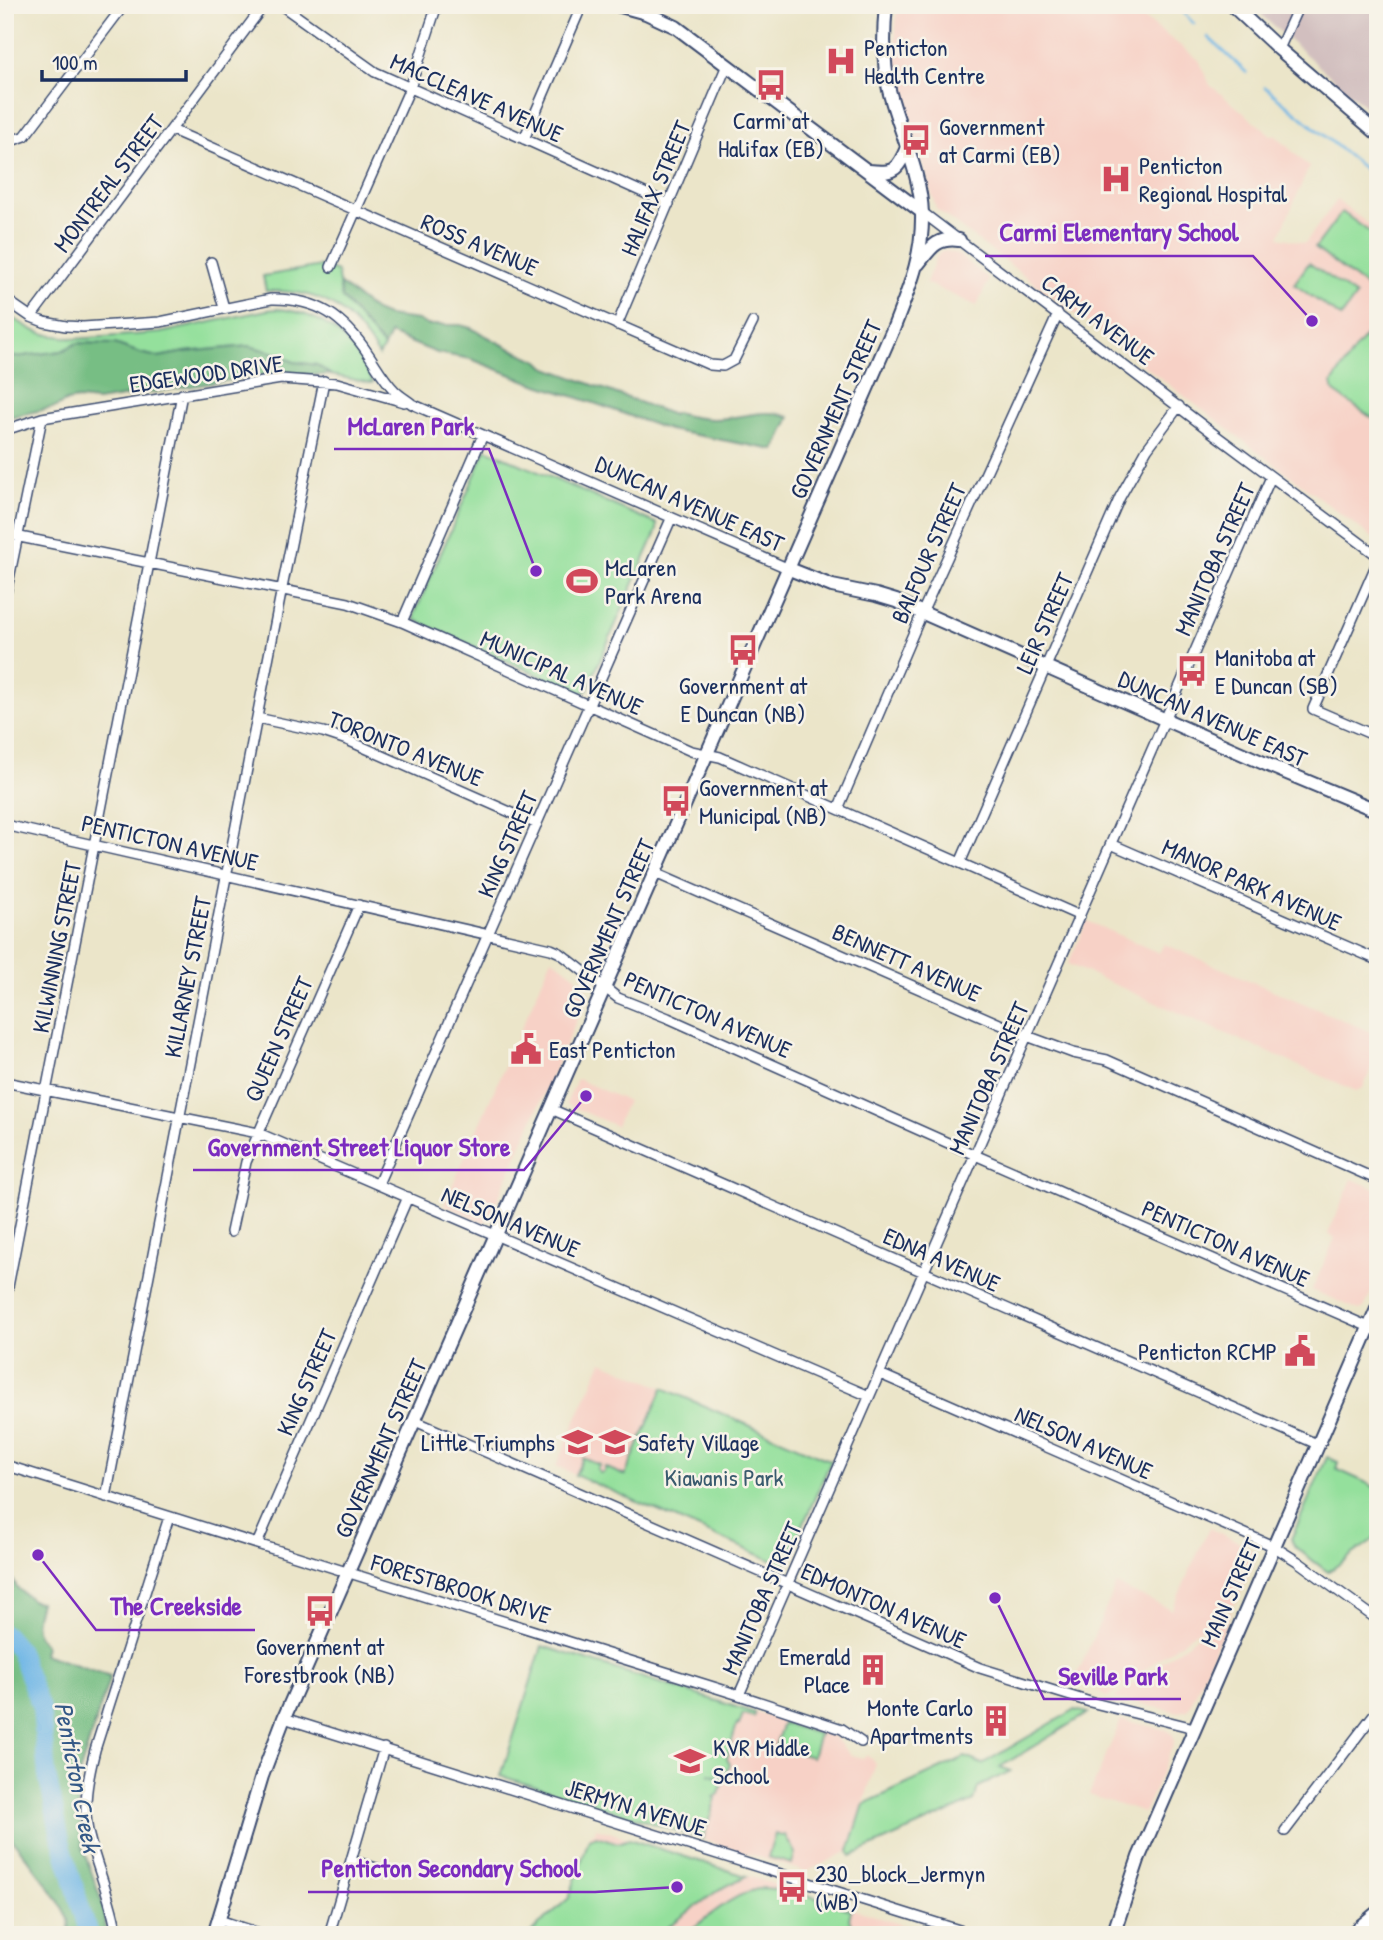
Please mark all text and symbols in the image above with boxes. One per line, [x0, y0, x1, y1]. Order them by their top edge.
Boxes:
place label: Penticton Health Centre [864, 31, 985, 91]
scale bar [42, 38, 186, 82]
hospital icon: Penticton Health Centre [824, 44, 858, 78]
street label: MACCLEAVE AVENUE [386, 45, 569, 150]
text: 100 m [52, 48, 98, 77]
bus stop icon: Carmi at Halifax (EB) [754, 68, 788, 102]
place label: Carmi at Halifax (EB) [718, 104, 824, 164]
street label: MONTREAL STREET [46, 107, 171, 258]
place label: Government at Carmi (EB) [939, 110, 1061, 170]
street label: HALIFAX STREET [612, 115, 698, 260]
bus stop icon: Government at Carmi (EB) [899, 123, 933, 157]
place label: Penticton Regional Hospital [1139, 149, 1288, 209]
hospital icon: Penticton Regional Hospital [1099, 162, 1133, 196]
street label: ROSS AVENUE [417, 205, 544, 283]
callout: Carmi Elementary School [985, 209, 1253, 256]
text: Carmi Elementary School [999, 214, 1240, 250]
street label: CARMI AVENUE [1035, 266, 1161, 372]
street label: GOVERNMENT STREET [781, 314, 889, 503]
street label: EDGEWOOD DRIVE [127, 346, 285, 400]
callout: McLaren Park [334, 402, 489, 449]
text: McLaren Park [347, 408, 475, 443]
street label: DUNCAN AVENUE EAST [591, 447, 790, 559]
street label: BALFOUR STREET [883, 477, 974, 628]
street label: MANITOBA STREET [1166, 477, 1262, 640]
place label: McLaren Park Arena [605, 551, 701, 611]
sports icon: McLaren Park Arena [565, 564, 599, 598]
street label: LEIR STREET [1008, 567, 1081, 678]
street label: MUNICIPAL AVENUE [476, 622, 649, 722]
bus stop icon: Government at E Duncan (NB) [726, 633, 760, 667]
place label: Manitoba at E Duncan (SB) [1215, 641, 1338, 701]
bus stop icon: Manitoba at E Duncan (SB) [1175, 654, 1209, 688]
street label: DUNCAN AVENUE EAST [1114, 662, 1313, 774]
place label: Government at E Duncan (NB) [679, 669, 808, 729]
street label: TORONTO AVENUE [324, 702, 488, 794]
place label: Government at Municipal (NB) [699, 771, 828, 831]
bus stop icon: Government at Municipal (NB) [659, 784, 693, 818]
street label: KING STREET [469, 785, 545, 902]
street label: PENTICTON AVENUE [79, 806, 262, 878]
street label: MANOR PARK AVENUE [1157, 830, 1347, 938]
street label: GOVERNMENT STREET [554, 833, 662, 1022]
street label: KILWINNING STREET [24, 858, 88, 1036]
street label: KILLARNEY STREET [156, 893, 218, 1060]
street label: BENNETT AVENUE [828, 915, 987, 1009]
street label: PENTICTON AVENUE [619, 963, 797, 1065]
street label: QUEEN STREET [236, 971, 320, 1107]
street label: MANITOBA STREET [940, 996, 1036, 1159]
public building icon: East Penticton [509, 1032, 543, 1066]
place label: East Penticton [549, 1033, 676, 1065]
callout: Government Street Liquor Store [193, 1123, 524, 1170]
text: Government Street Liquor Store [208, 1129, 511, 1165]
street label: NELSON AVENUE [437, 1177, 585, 1265]
street label: PENTICTON AVENUE [1137, 1192, 1315, 1294]
street label: EDNA AVENUE [879, 1219, 1006, 1299]
street label: KING STREET [268, 1323, 344, 1440]
public building icon: Penticton RCMP [1283, 1334, 1317, 1368]
place label: Penticton RCMP [1138, 1335, 1277, 1367]
street label: GOVERNMENT STREET [326, 1353, 434, 1542]
street label: NELSON AVENUE [1010, 1397, 1158, 1487]
school or university icon: Little Triumphs [561, 1425, 595, 1459]
school or university icon: Safety Village [598, 1425, 632, 1459]
place label: Little Triumphs [421, 1426, 555, 1458]
place label: Safety Village [638, 1426, 760, 1458]
park label: Kiawanis Park [665, 1461, 784, 1493]
street label: MANITOBA STREET [713, 1516, 809, 1679]
street label: MAIN STREET [1192, 1532, 1268, 1651]
street label: FORESTBROOK DRIVE [366, 1545, 555, 1631]
street label: EDMONTON AVENUE [796, 1554, 972, 1656]
callout: The Creekside [96, 1583, 255, 1630]
text: The Creekside [109, 1588, 242, 1623]
bus stop icon: Government at Forestbrook (NB) [303, 1594, 337, 1628]
place label: Government at Forestbrook (NB) [244, 1630, 395, 1690]
place label: Emerald Place [779, 1640, 850, 1700]
callout: Seville Park [1044, 1652, 1181, 1699]
building icon: Emerald Place [856, 1653, 890, 1687]
text: Seville Park [1058, 1658, 1168, 1693]
place label: Monte Carlo Apartments [867, 1691, 973, 1751]
water label: Penticton Creek [46, 1699, 110, 1857]
building icon: Monte Carlo Apartments [979, 1704, 1013, 1738]
place label: KVR Middle School [713, 1731, 810, 1791]
school or university icon: KVR Middle School [673, 1744, 707, 1778]
street label: JERMYN AVENUE [562, 1770, 711, 1844]
callout: Penticton Secondary School [308, 1845, 595, 1892]
text: Penticton Secondary School [321, 1850, 582, 1886]
place label: 230_block_Jermyn (WB) [815, 1857, 985, 1917]
bus stop icon: 230_block_Jermyn (WB) [775, 1870, 809, 1904]

